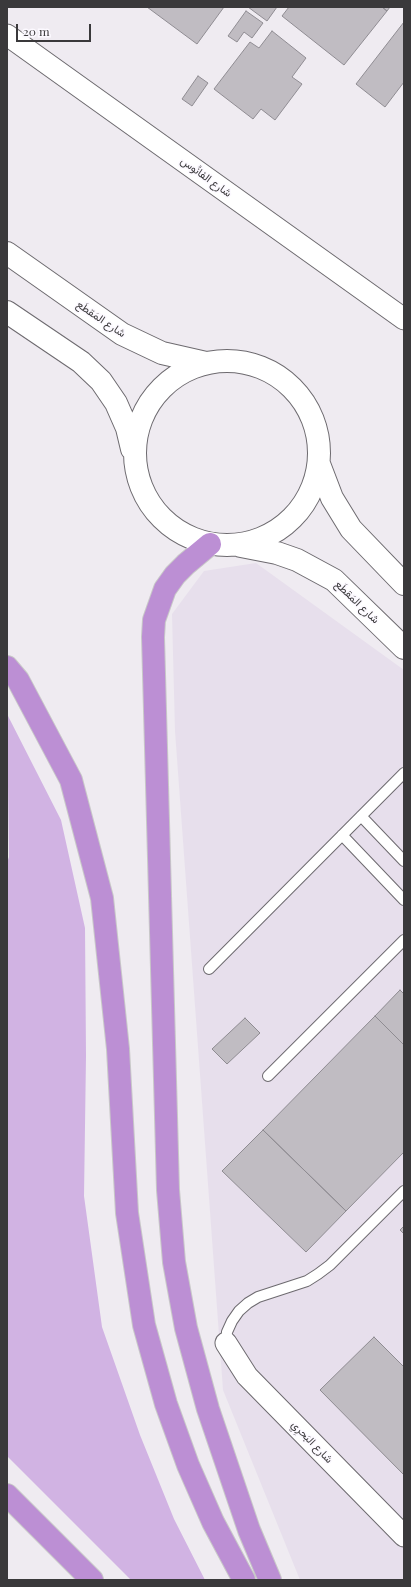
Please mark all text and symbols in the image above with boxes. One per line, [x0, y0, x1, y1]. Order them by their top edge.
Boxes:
scale bar [18, 16, 93, 42]
text: 20 m [23, 23, 50, 39]
street label: شارع الفانُوس [178, 154, 234, 200]
street label: شارع المَقطَع [74, 298, 128, 340]
street label: شارع المَقطَع [332, 578, 382, 626]
street label: شارع البَحرِي [289, 1418, 335, 1466]

